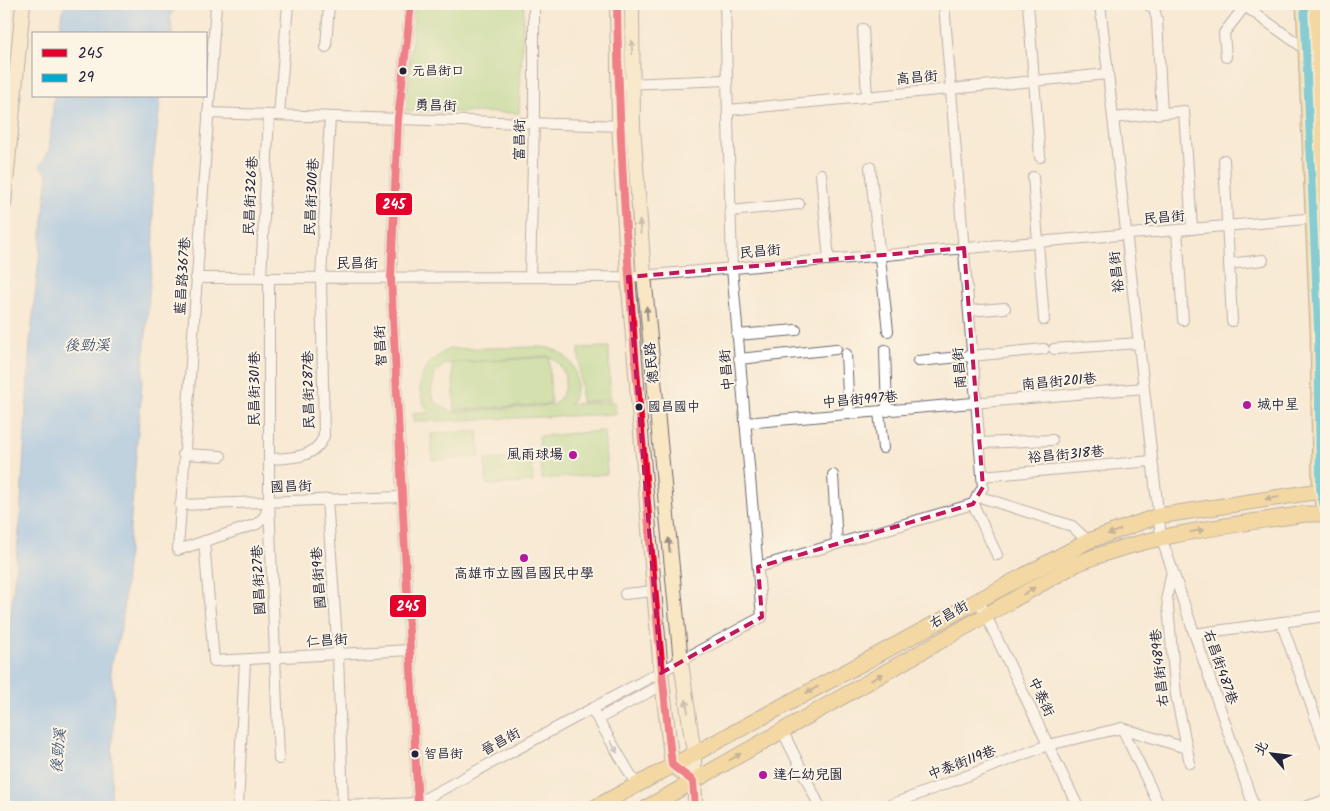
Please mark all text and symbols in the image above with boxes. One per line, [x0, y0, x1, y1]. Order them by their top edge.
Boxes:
legend [32, 32, 208, 98]
one-way arrow [628, 39, 636, 55]
text: 245 [78, 42, 104, 66]
place label: 元昌街口 [412, 61, 464, 82]
street label: 高昌街 [895, 65, 939, 91]
text: 29 [78, 66, 95, 90]
marker: 元昌街口 [398, 66, 408, 76]
street label: 勇昌街 [415, 94, 457, 118]
street label: 富昌街 [509, 119, 531, 161]
street label: 民昌街326巷 [238, 155, 264, 236]
street label: 民昌街300巷 [299, 156, 325, 237]
line badge: 245 [375, 192, 413, 216]
text: 245 [383, 194, 407, 216]
street label: 民昌街 [1142, 205, 1186, 231]
one-way arrow [636, 219, 644, 235]
street label: 藍昌路367巷 [169, 235, 197, 316]
street label: 民昌街 [738, 239, 782, 265]
street label: 裕昌街 [1104, 250, 1130, 294]
street label: 民昌街 [336, 253, 378, 275]
one-way arrow [643, 305, 651, 321]
street label: 智昌街 [369, 324, 393, 368]
water label: 後勁溪 [64, 334, 110, 358]
street label: 德民路 [639, 341, 665, 385]
street label: 南昌街 [947, 346, 973, 390]
street label: 中昌街 [714, 348, 740, 392]
street label: 民昌街287巷 [297, 349, 321, 430]
street label: 民昌街301巷 [244, 350, 266, 427]
street label: 南昌街201巷 [1020, 368, 1099, 396]
street label: 中昌街997巷 [821, 386, 900, 414]
place label: 城中星 [1257, 394, 1299, 416]
place label: 國昌國中 [648, 397, 700, 418]
marker: 城中星 [1241, 399, 1253, 411]
marker: 國昌國中 [634, 402, 644, 412]
street label: 裕昌街318巷 [1027, 441, 1106, 469]
place label: 風雨球場 [507, 444, 563, 466]
marker: 風雨球場 [567, 449, 579, 461]
street label: 國昌街 [270, 475, 312, 499]
one-way arrow [1264, 494, 1280, 502]
one-way arrow [1189, 526, 1205, 534]
one-way arrow [1106, 529, 1121, 536]
one-way arrow [665, 536, 673, 552]
street label: 國昌街27巷 [246, 543, 272, 616]
street label: 國昌街9巷 [306, 545, 332, 610]
marker: 高雄市立國昌國民中學 [518, 552, 530, 564]
place label: 高雄市立國昌國民中學 [454, 563, 594, 585]
one-way arrow [1022, 586, 1035, 595]
line badge: 245 [389, 594, 427, 618]
street label: 右昌街 [925, 595, 973, 635]
text: 245 [397, 596, 421, 618]
street label: 右昌街487巷 [1197, 626, 1244, 709]
street label: 右昌街489巷 [1145, 627, 1175, 708]
street label: 仁昌街 [305, 629, 349, 653]
one-way arrow [869, 673, 884, 681]
street label: 中泰街 [1022, 673, 1060, 721]
one-way arrow [806, 686, 819, 695]
one-way arrow [683, 698, 691, 714]
street label: 晉昌街 [477, 722, 525, 762]
water label: 後勁溪 [45, 727, 73, 774]
north arrow [1248, 728, 1298, 778]
text: 北 [1248, 737, 1274, 760]
one-way arrow [610, 740, 619, 753]
street label: 中泰街119巷 [925, 740, 1000, 786]
place label: 智昌街 [424, 744, 463, 765]
marker: 智昌街 [410, 749, 420, 759]
one-way arrow [729, 752, 742, 761]
place label: 達仁幼兒園 [773, 764, 843, 786]
marker: 達仁幼兒園 [757, 769, 769, 781]

